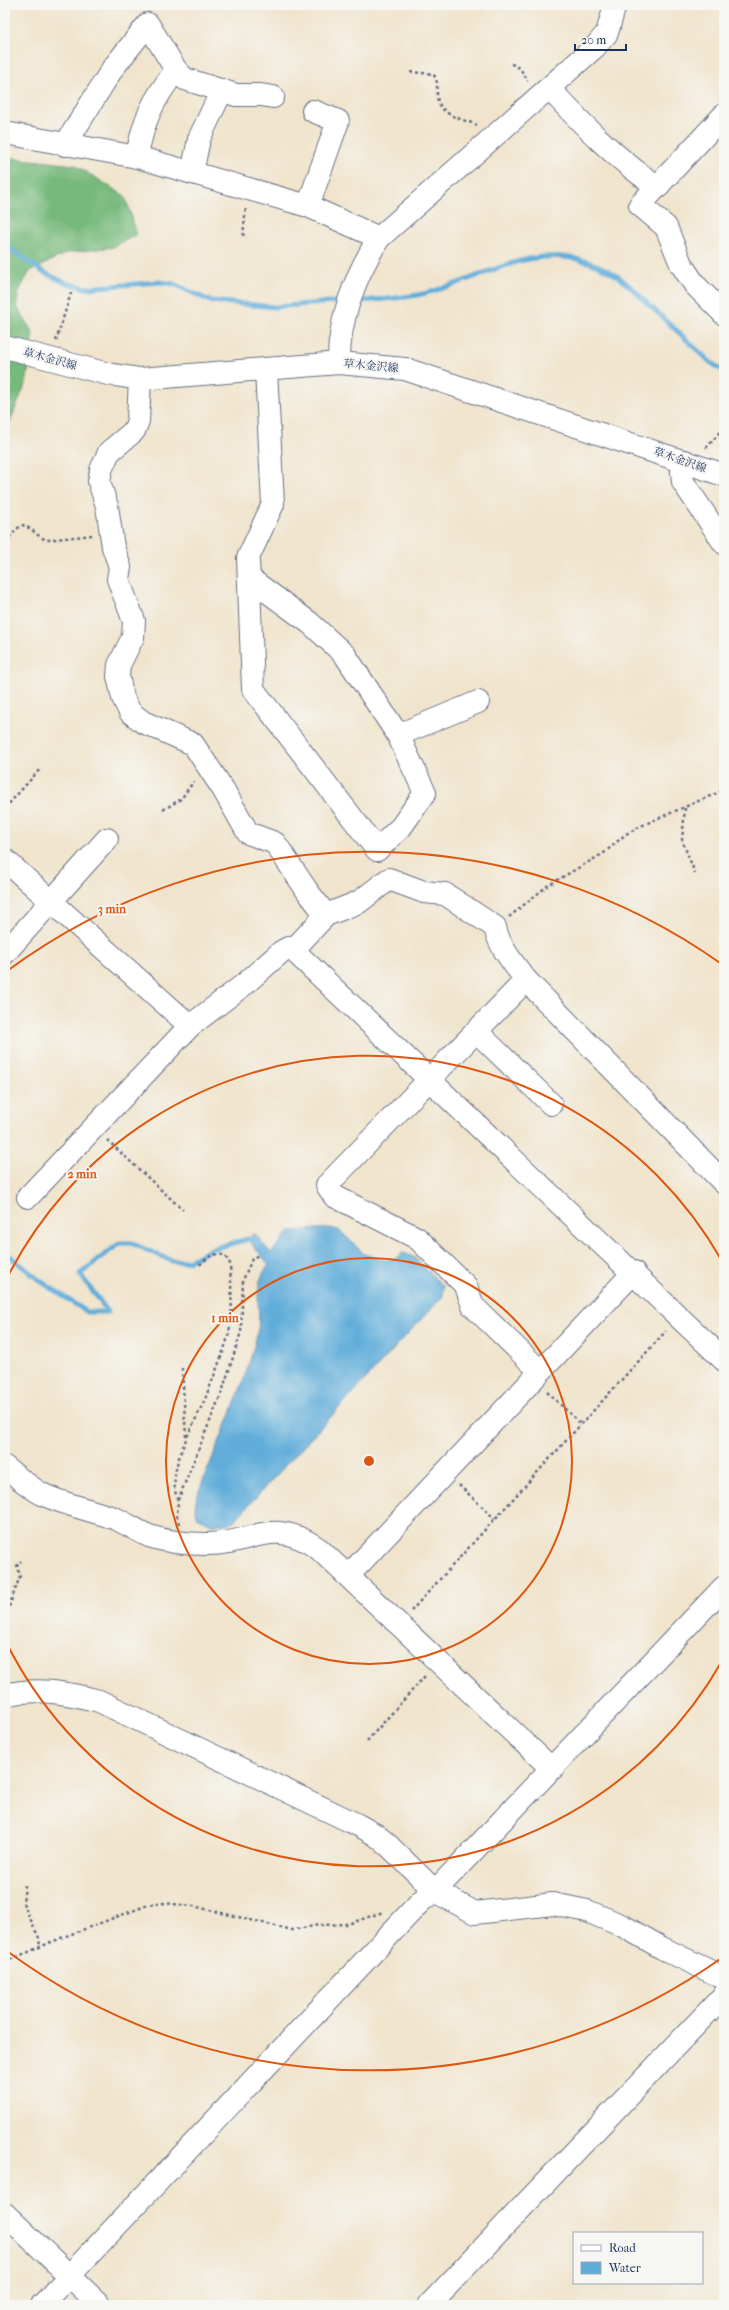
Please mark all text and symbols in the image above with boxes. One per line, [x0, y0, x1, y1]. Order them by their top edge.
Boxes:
scale bar [575, 26, 626, 52]
text: 20 m [581, 33, 606, 47]
street label: 草木金沢線 [22, 346, 78, 372]
street label: 草木金沢線 [343, 357, 399, 375]
street label: 草木金沢線 [652, 445, 708, 475]
text: 3 min [98, 902, 127, 917]
text: 2 min [67, 1167, 98, 1181]
text: 1 min [211, 1311, 240, 1325]
centre of rings [362, 1454, 376, 1468]
legend [573, 2232, 703, 2284]
text: Road [609, 2241, 636, 2255]
text: Water [608, 2261, 642, 2275]

